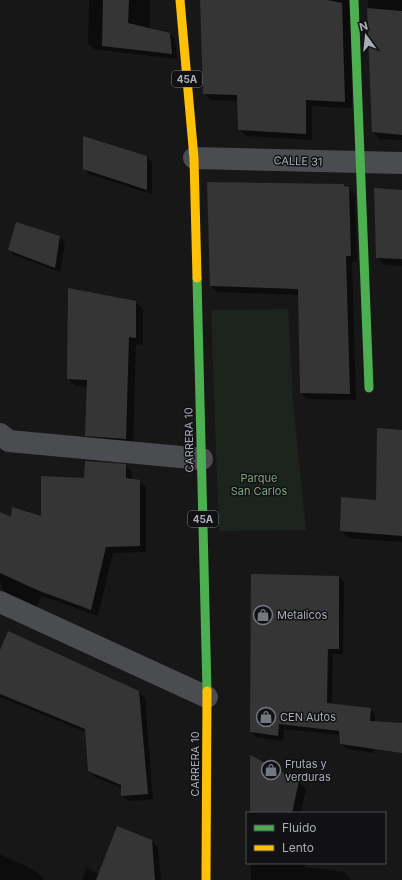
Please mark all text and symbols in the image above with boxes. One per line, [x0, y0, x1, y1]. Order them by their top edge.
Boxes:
north arrow [346, 16, 386, 56]
text: N [358, 18, 369, 34]
road number: 45A [172, 71, 202, 87]
street label: CALLE 31 [273, 153, 323, 169]
street label: CARRERA 10 [181, 407, 197, 473]
park label: Parque San Carlos [231, 471, 287, 498]
road number: 45A [188, 511, 218, 527]
shop icon: Metalicos [252, 604, 274, 626]
place label: Metalicos [277, 608, 327, 622]
shop icon: CEN Autos [255, 706, 277, 728]
place label: CEN Autos [280, 710, 336, 724]
street label: CARRERA 10 [188, 731, 202, 797]
place label: Frutas y verduras [285, 757, 331, 784]
shop icon: Frutas y verduras [260, 759, 282, 781]
legend [246, 812, 386, 864]
text: Fluido [282, 820, 317, 835]
text: Lento [282, 840, 314, 855]

